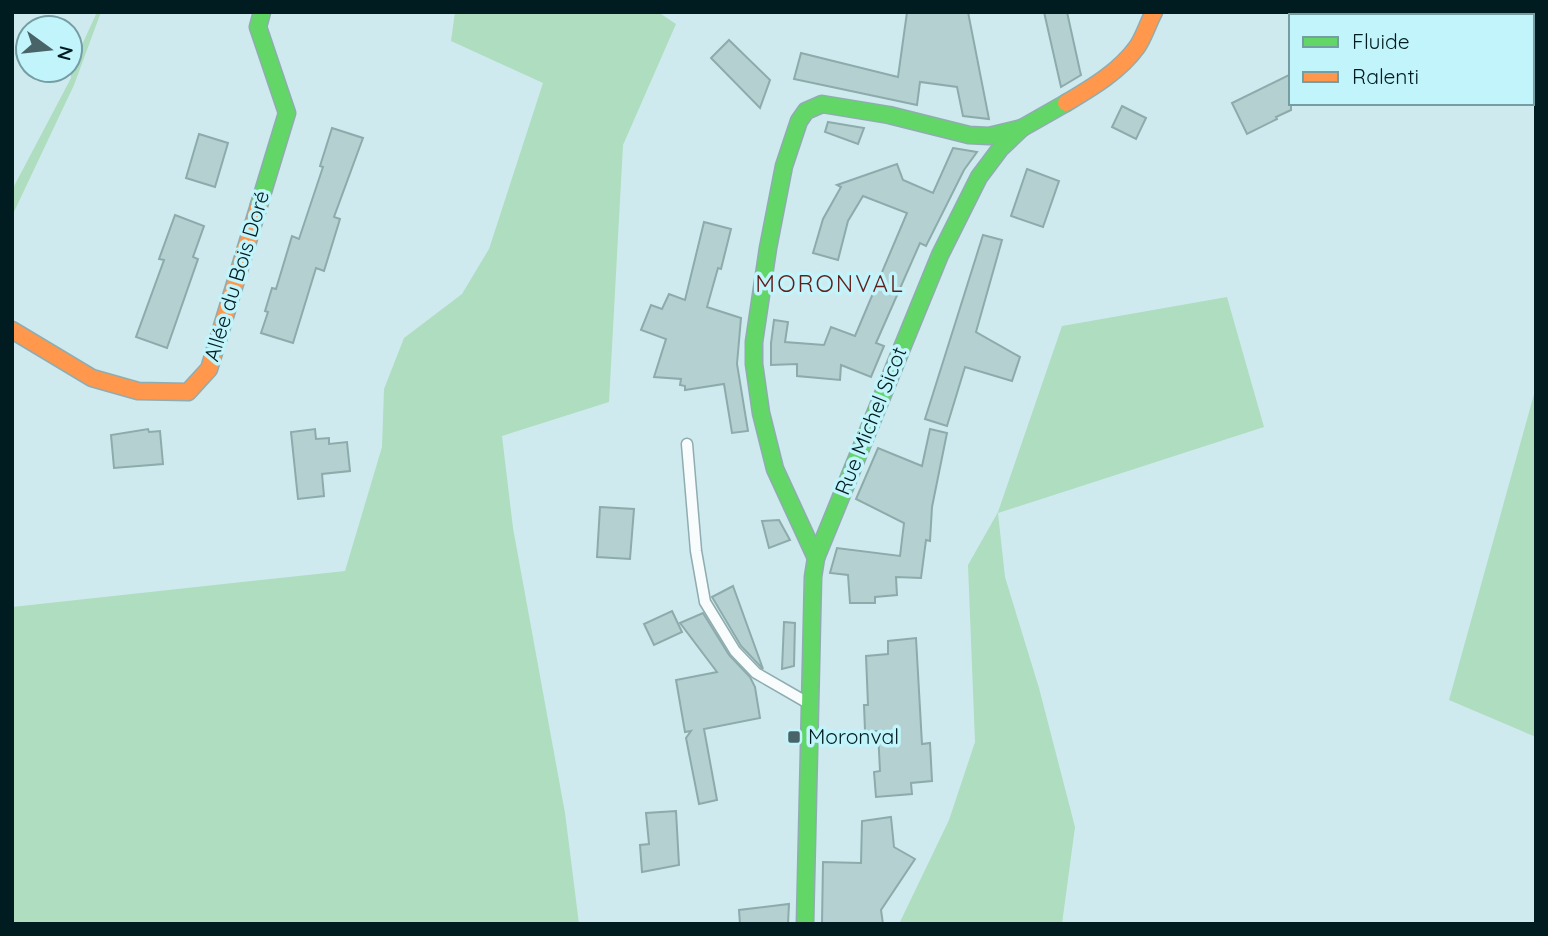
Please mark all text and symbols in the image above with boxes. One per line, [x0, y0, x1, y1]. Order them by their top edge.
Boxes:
north arrow [14, 14, 84, 84]
legend [1289, 14, 1534, 105]
text: Fluide [1352, 28, 1410, 54]
text: N [52, 44, 79, 63]
text: Ralenti [1352, 63, 1419, 89]
street label: Allée du Bois Doré [198, 187, 274, 364]
district label: MORONVAL [755, 268, 905, 298]
street label: Rue Michel Sicot [829, 343, 912, 499]
place label: Moronval [808, 723, 899, 749]
marker: Moronval [786, 729, 802, 745]

